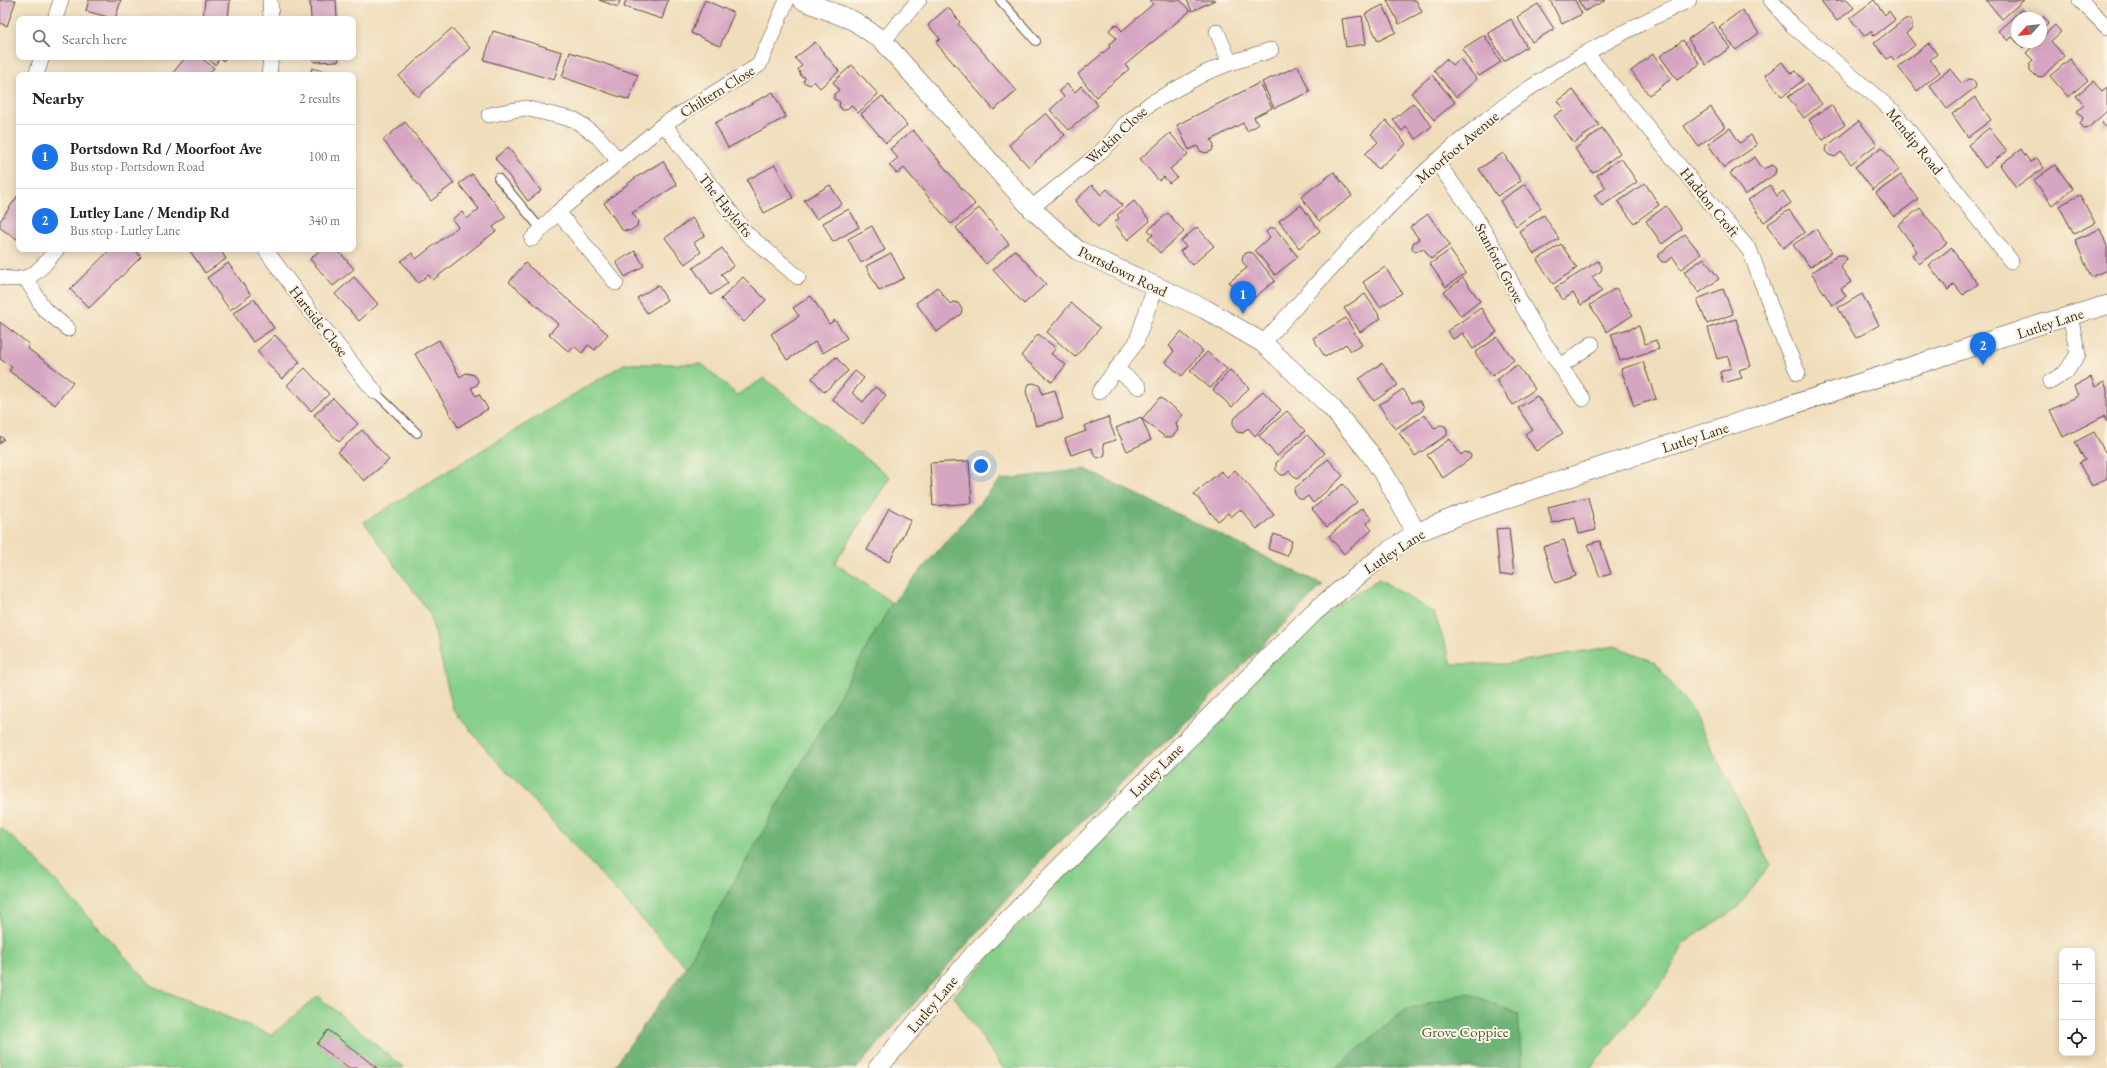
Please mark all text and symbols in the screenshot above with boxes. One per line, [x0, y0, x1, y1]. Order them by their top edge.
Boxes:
north arrow [2011, 12, 2047, 48]
search box [16, 16, 356, 60]
icon: search [30, 27, 52, 49]
text: Search here [62, 29, 127, 48]
street label: Chiltern Close [676, 60, 758, 121]
text: Nearby [32, 87, 84, 109]
text: 2 results [299, 90, 340, 107]
street label: Wrekin Close [1081, 102, 1151, 168]
street label: Mendip Road [1882, 104, 1948, 179]
street label: Moorfoot Avenue [1411, 107, 1503, 187]
text: Portsdown Rd / Moorfoot Ave [70, 139, 262, 158]
text: 1 [42, 148, 48, 165]
text: 100 m [309, 148, 340, 165]
text: Bus stop · Portsdown Road [70, 158, 205, 175]
street label: Haddon Croft [1676, 163, 1744, 241]
street label: The Haylofts [695, 169, 758, 241]
text: Lutley Lane / Mendip Rd [70, 203, 229, 222]
text: 2 [42, 212, 48, 229]
text: 340 m [309, 212, 340, 229]
street label: Stanford Grove [1471, 220, 1529, 307]
text: Bus stop · Lutley Lane [70, 222, 180, 239]
street label: Portsdown Road [1075, 241, 1171, 301]
pin: 1 [1230, 281, 1256, 314]
street label: Hartside Close [285, 282, 353, 361]
street label: Lutley Lane [2014, 303, 2086, 343]
pin: 2 [1970, 332, 1996, 365]
street label: Lutley Lane [1659, 417, 1731, 457]
your location [971, 456, 991, 476]
street label: Lutley Lane [1360, 524, 1428, 578]
street label: Lutley Lane [1125, 739, 1187, 801]
map controls [2059, 948, 2095, 1056]
button: + [2059, 948, 2095, 984]
street label: Lutley Lane [903, 971, 962, 1037]
button: − [2059, 984, 2095, 1020]
button: locate [2059, 1020, 2095, 1056]
park label: Grove Coppice [1421, 1022, 1509, 1041]

